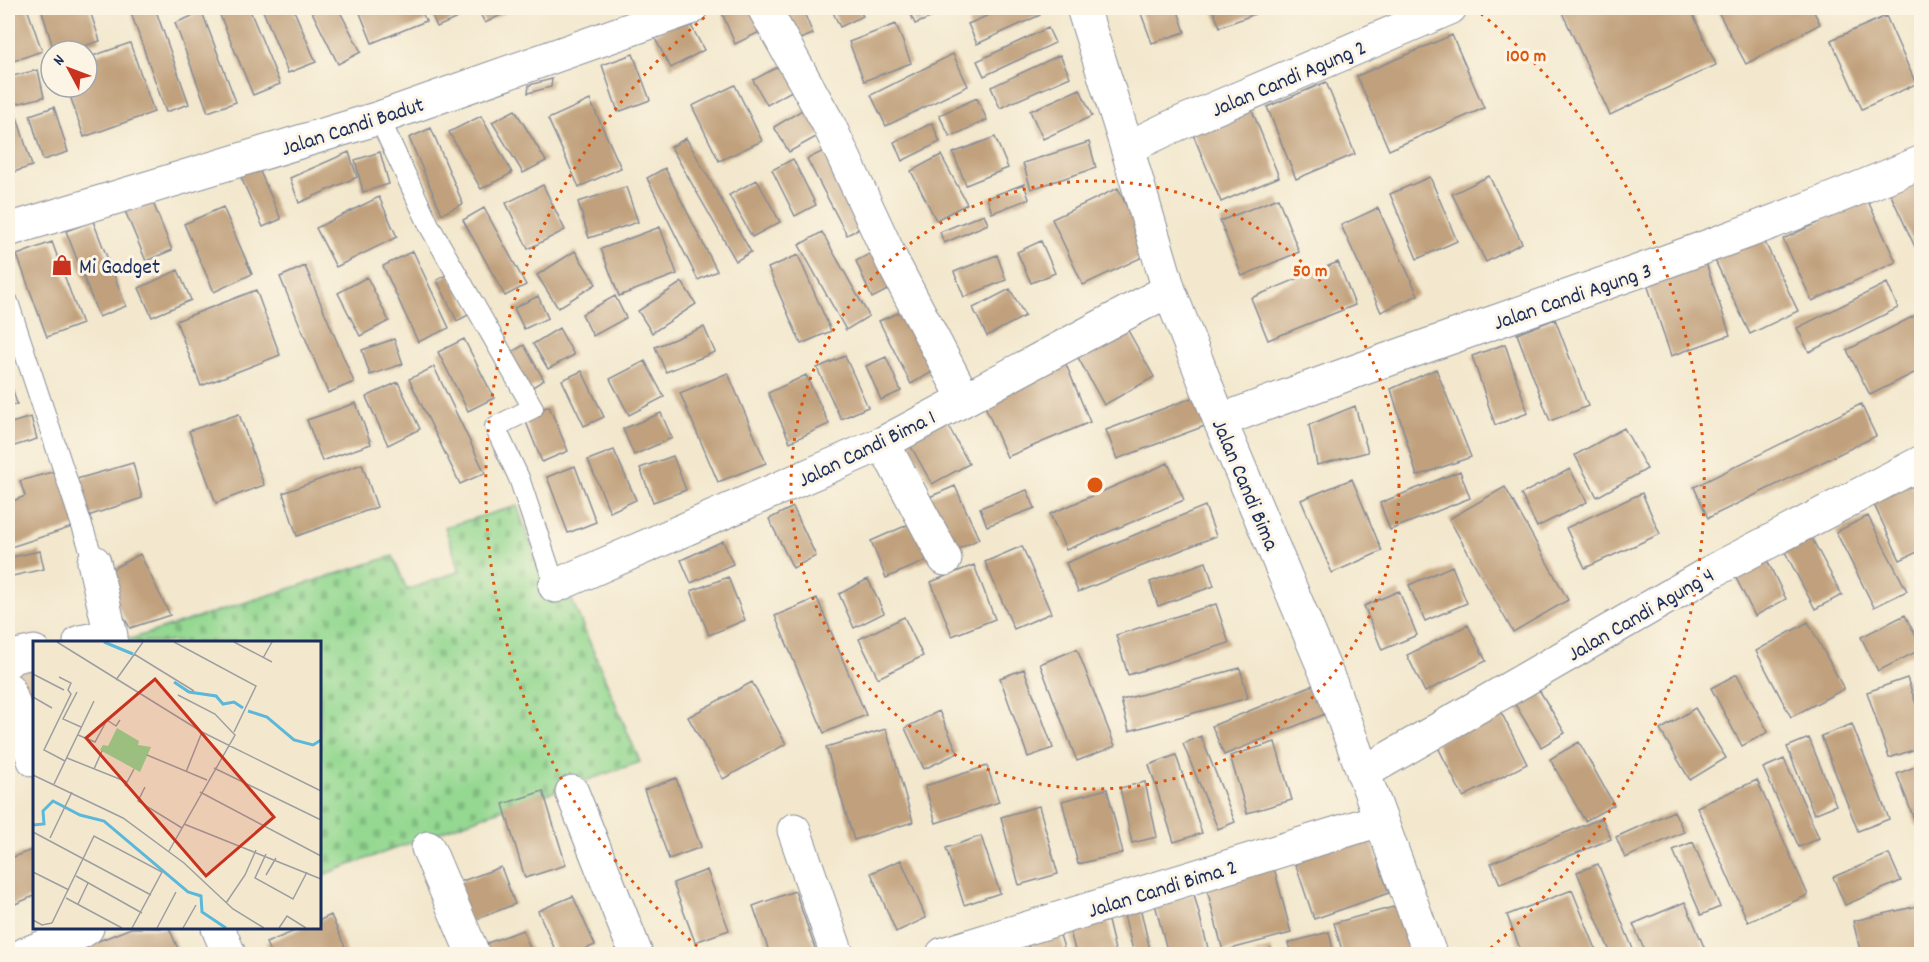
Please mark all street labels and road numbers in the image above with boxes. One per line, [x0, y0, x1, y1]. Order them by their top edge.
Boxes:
street label: Jalan Candi Agung 2 [1207, 34, 1372, 127]
street label: Jalan Candi Badut [278, 91, 428, 166]
street label: Jalan Candi Agung 3 [1490, 257, 1656, 340]
street label: Jalan Candi Bima 1 [794, 403, 942, 497]
street label: Jalan Candi Bima [1202, 415, 1286, 556]
street label: Jalan Candi Agung 4 [1563, 561, 1721, 671]
street label: Jalan Candi Bima 2 [1085, 853, 1241, 928]

